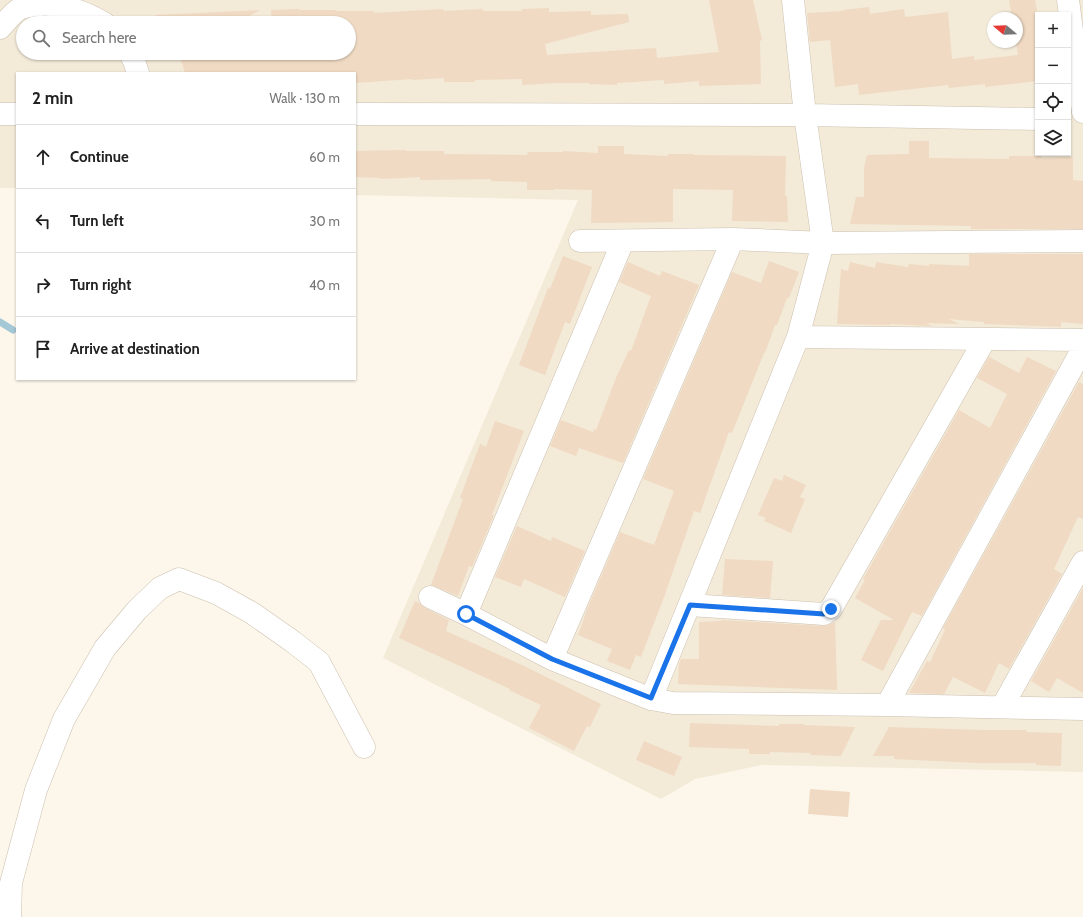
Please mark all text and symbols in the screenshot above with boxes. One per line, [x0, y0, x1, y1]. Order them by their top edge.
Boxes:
north arrow [987, 12, 1023, 48]
map controls [1035, 12, 1071, 156]
button: + [1035, 12, 1071, 48]
search box [16, 16, 356, 60]
icon: search [30, 27, 52, 49]
text: Search here [62, 29, 137, 47]
button: − [1035, 48, 1071, 84]
button: locate [1035, 84, 1071, 120]
text: 2 min [32, 88, 73, 108]
text: Walk · 130 m [269, 90, 340, 106]
button: layers [1035, 120, 1071, 156]
icon: ahead [32, 146, 54, 168]
text: Continue [70, 148, 129, 166]
text: 60 m [309, 149, 340, 165]
icon: left [32, 210, 54, 232]
text: Turn left [70, 212, 124, 230]
text: 30 m [310, 213, 340, 229]
icon: right [32, 274, 54, 296]
text: Turn right [70, 276, 131, 294]
text: 40 m [309, 277, 340, 293]
icon: arrive [32, 338, 54, 360]
text: Arrive at destination [70, 340, 200, 358]
route end [822, 600, 840, 618]
route start [457, 605, 475, 623]

